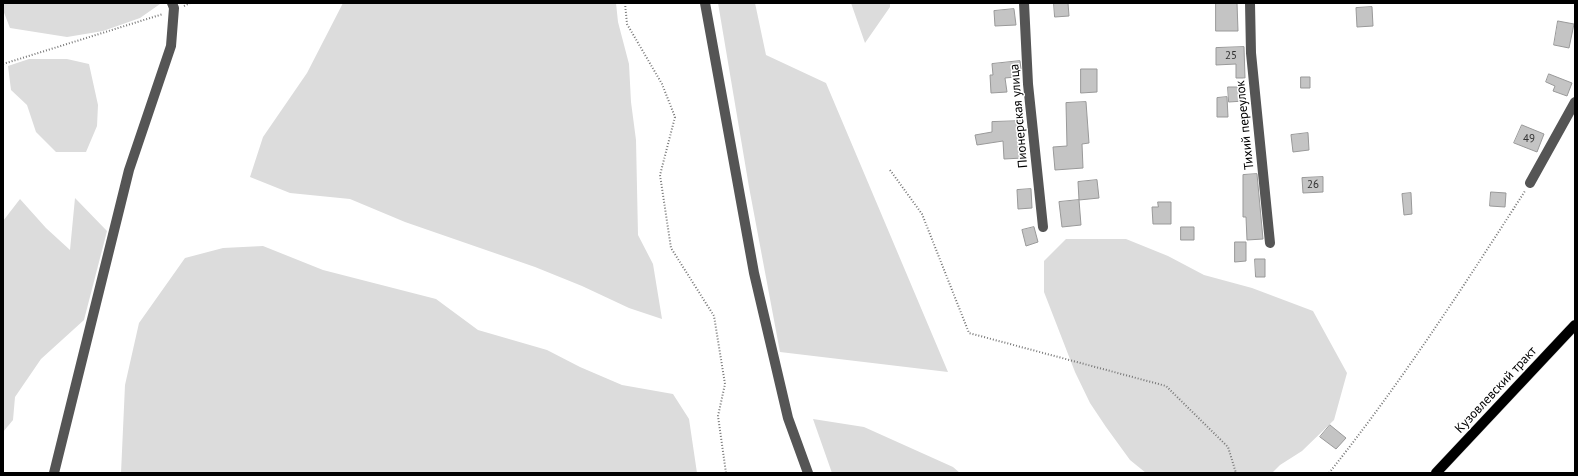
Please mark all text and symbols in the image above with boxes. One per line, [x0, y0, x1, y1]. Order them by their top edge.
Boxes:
house number: 25 [1225, 49, 1237, 63]
street label: Пионерская улица [1007, 63, 1031, 169]
street label: Тихий переулок [1233, 80, 1257, 170]
house number: 49 [1523, 132, 1535, 146]
house number: 26 [1307, 178, 1319, 192]
street label: Кузовлевский тракт [1452, 344, 1540, 436]

